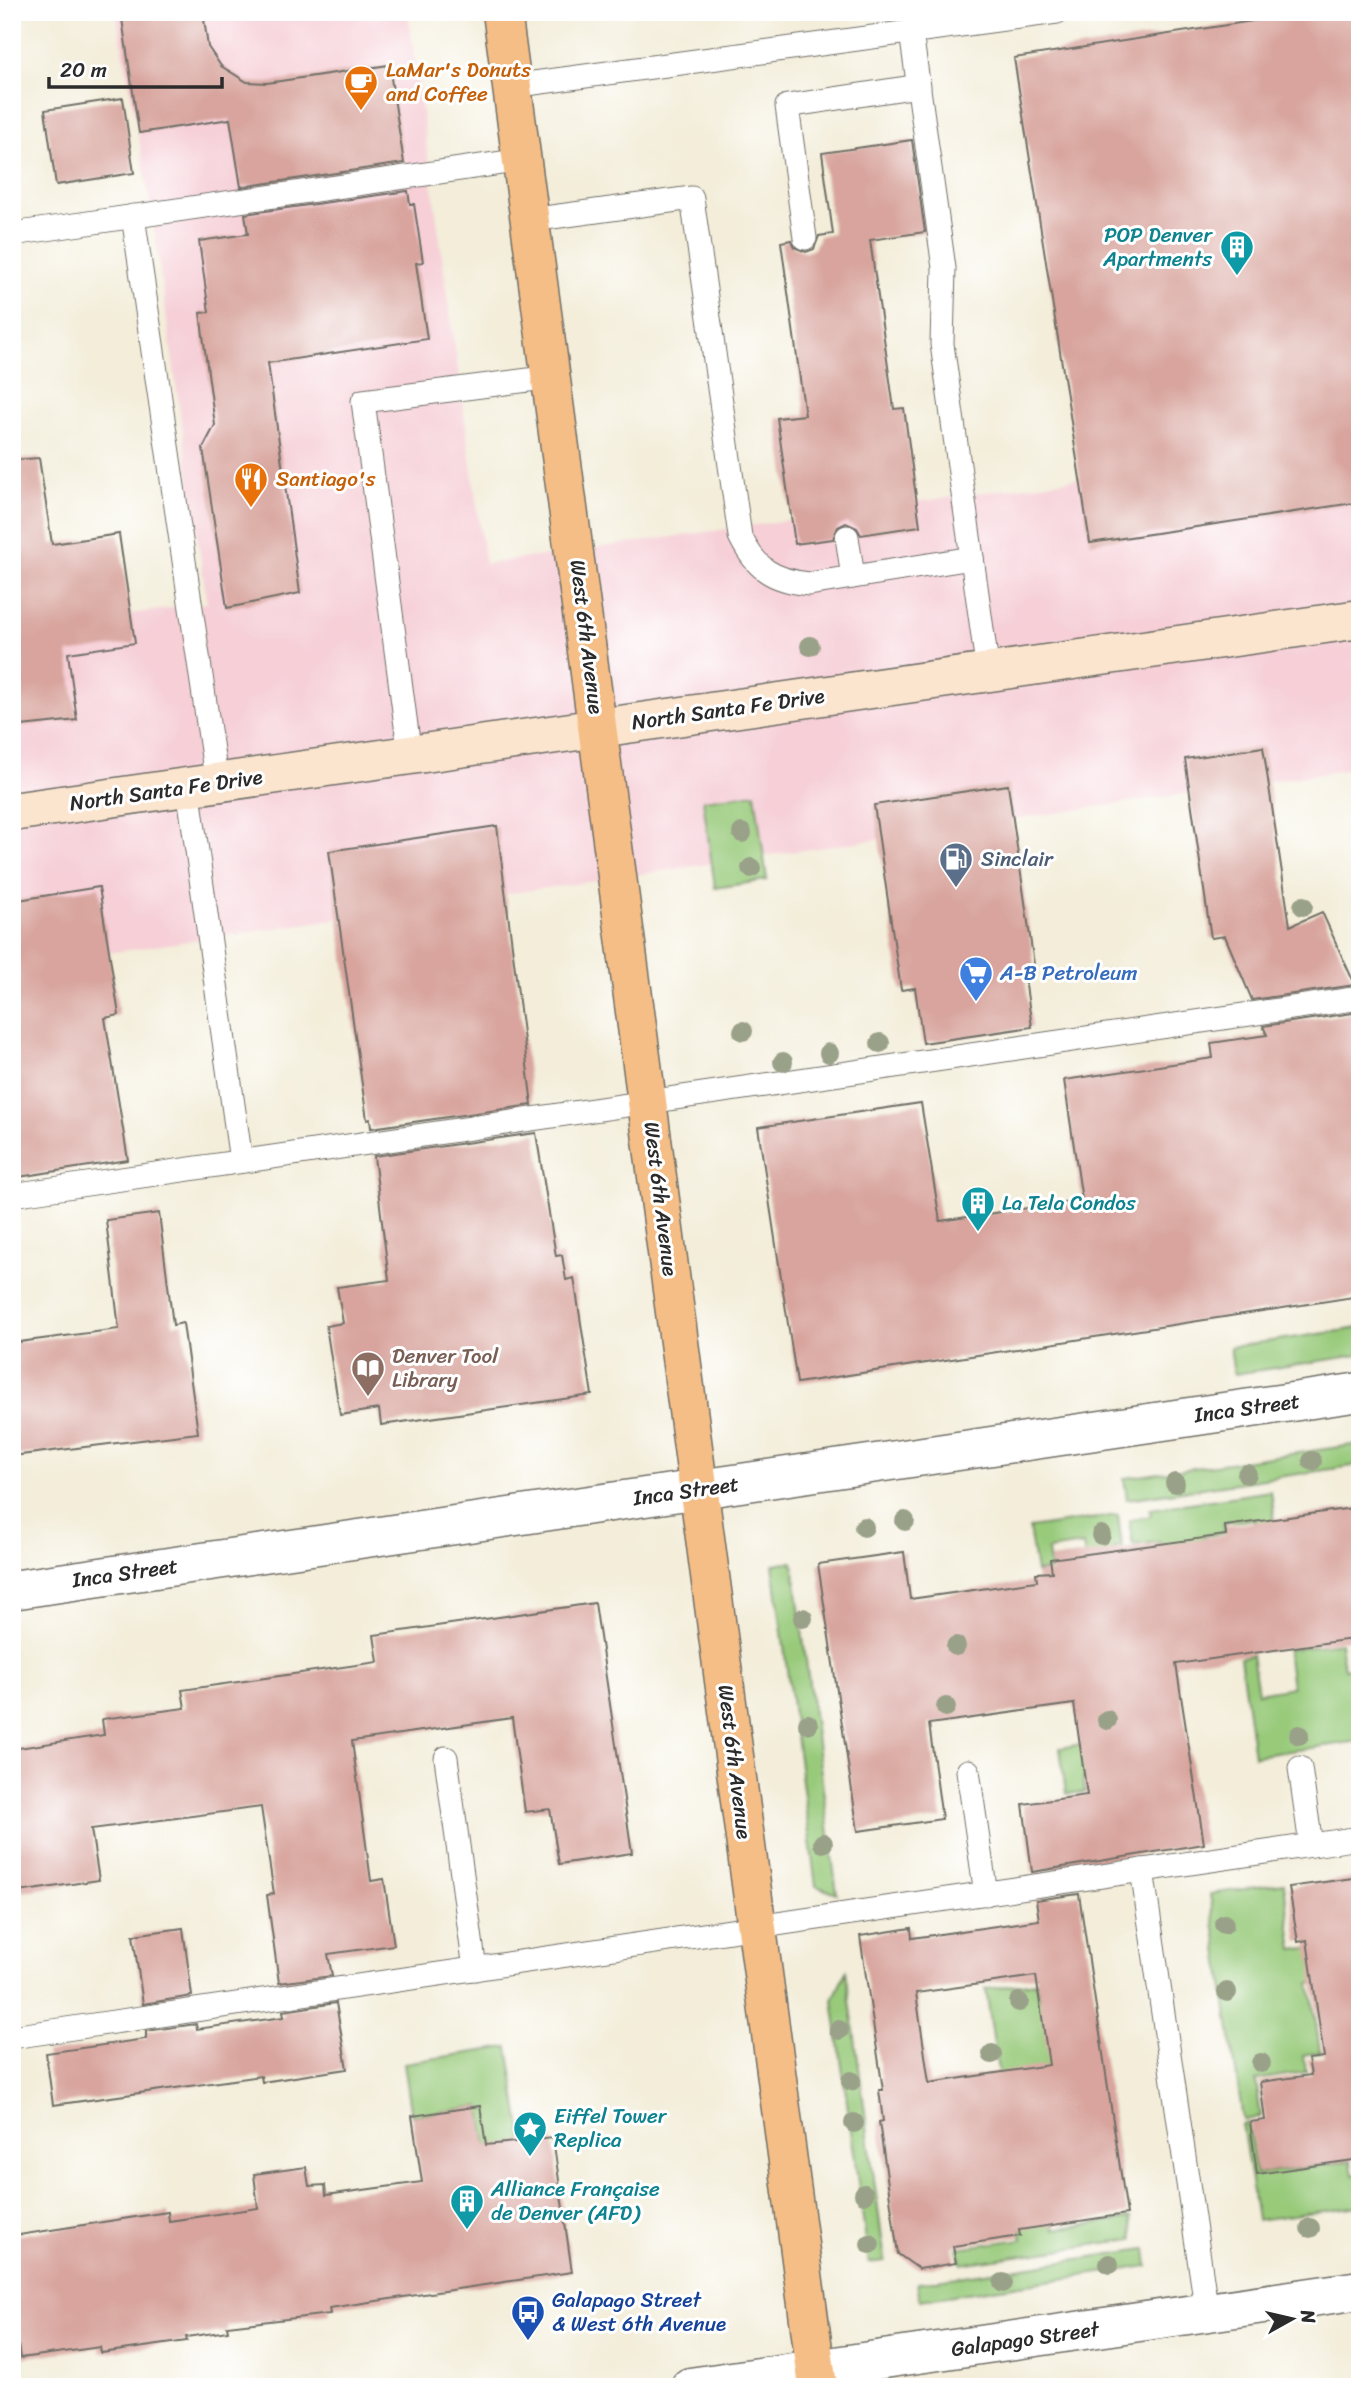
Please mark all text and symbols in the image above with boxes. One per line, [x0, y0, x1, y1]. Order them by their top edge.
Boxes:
scale bar [49, 46, 222, 90]
text: 20 m [60, 51, 107, 89]
place label: LaMar's Donuts and Coffee [386, 51, 531, 113]
cafe icon: LaMar's Donuts and Coffee [342, 63, 380, 112]
place label: POP Denver Apartments [1102, 216, 1213, 278]
building icon: POP Denver Apartments [1218, 228, 1256, 277]
restaurant icon: Santiago's [232, 460, 270, 509]
place label: Santiago's [276, 460, 376, 498]
street label: West 6th Avenue [559, 558, 615, 716]
street label: North Santa Fe Drive [629, 677, 827, 741]
street label: North Santa Fe Drive [67, 758, 265, 822]
fuel station icon: Sinclair [937, 840, 975, 889]
place label: Sinclair [981, 840, 1054, 878]
supermarket icon: A-B Petroleum [957, 954, 995, 1003]
place label: A-B Petroleum [999, 954, 1137, 992]
street label: West 6th Avenue [633, 1120, 689, 1278]
building icon: La Tela Condos [959, 1184, 997, 1233]
place label: La Tela Condos [1002, 1184, 1136, 1222]
place label: Denver Tool Library [392, 1337, 499, 1399]
library icon: Denver Tool Library [349, 1349, 387, 1398]
street label: Inca Street [1191, 1382, 1302, 1434]
street label: Inca Street [630, 1465, 741, 1517]
street label: Inca Street [69, 1547, 180, 1599]
street label: West 6th Avenue [707, 1683, 763, 1841]
place label: Eiffel Tower Replica [554, 2097, 668, 2159]
place icon: Eiffel Tower Replica [511, 2109, 549, 2158]
place label: Alliance Française de Denver (AFD) [490, 2170, 660, 2232]
building icon: Alliance Française de Denver (AFD) [448, 2182, 486, 2231]
place label: Galapago Street & West 6th Avenue [552, 2281, 726, 2343]
north arrow [1256, 2284, 1326, 2354]
bus stop icon: Galapago Street & West 6th Avenue [509, 2293, 547, 2342]
text: N [1291, 2307, 1326, 2326]
street label: Galapago Street [949, 2310, 1103, 2368]

